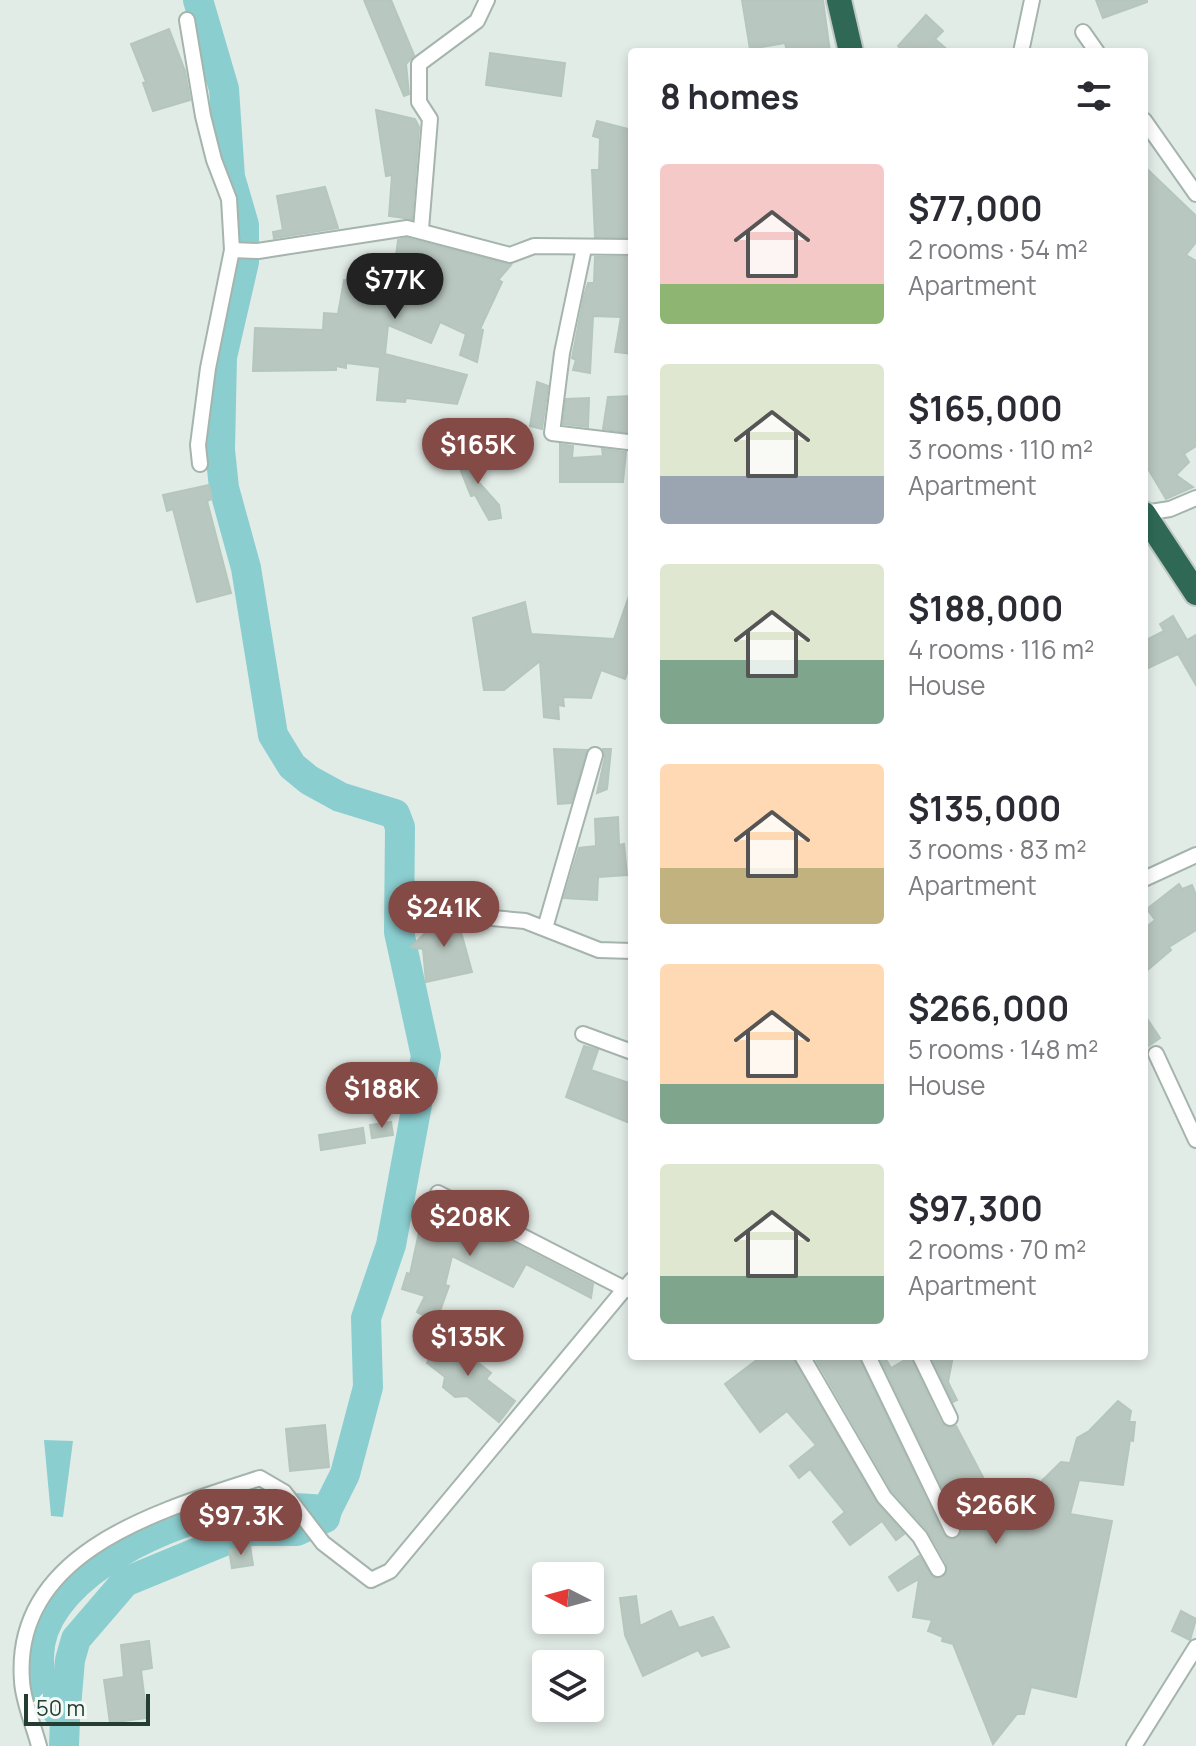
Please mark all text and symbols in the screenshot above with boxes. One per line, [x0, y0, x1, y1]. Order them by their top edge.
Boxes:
text: 8 homes [660, 73, 799, 119]
icon: filters [1072, 74, 1116, 118]
text: $77,000 [908, 185, 1043, 231]
icon: home [724, 196, 820, 292]
text: 2 rooms · 54 m² [908, 231, 1088, 267]
pin: $77K [348, 253, 442, 321]
text: $77K [364, 261, 426, 297]
text: Apartment [908, 267, 1037, 303]
text: $165,000 [908, 385, 1063, 431]
icon: home [724, 396, 820, 492]
pin: $165K [422, 418, 534, 486]
text: $165K [440, 426, 516, 462]
text: 3 rooms · 110 m² [908, 431, 1093, 467]
text: Apartment [908, 467, 1037, 503]
text: $188,000 [908, 585, 1063, 631]
icon: home [724, 596, 820, 692]
text: 4 rooms · 116 m² [908, 631, 1094, 667]
text: House [908, 667, 985, 703]
text: $135,000 [908, 785, 1061, 831]
icon: home [724, 796, 820, 892]
text: 3 rooms · 83 m² [908, 831, 1087, 867]
text: Apartment [908, 867, 1037, 903]
pin: $241K [388, 881, 500, 949]
text: $241K [406, 889, 482, 925]
text: $266,000 [908, 985, 1069, 1031]
icon: home [724, 996, 820, 1092]
text: 5 rooms · 148 m² [908, 1031, 1098, 1067]
pin: $188K [326, 1062, 438, 1130]
text: House [908, 1067, 985, 1103]
text: $188K [344, 1070, 420, 1106]
text: $97,300 [908, 1185, 1043, 1231]
pin: $208K [414, 1190, 526, 1258]
icon: home [724, 1196, 820, 1292]
text: $208K [429, 1198, 511, 1234]
text: 2 rooms · 70 m² [908, 1231, 1086, 1267]
text: Apartment [908, 1267, 1037, 1303]
pin: $135K [412, 1310, 524, 1378]
text: $135K [431, 1318, 505, 1354]
pin: $266K [940, 1478, 1052, 1546]
text: $266K [956, 1486, 1036, 1522]
pin: $97.3K [176, 1489, 306, 1557]
text: $97.3K [198, 1497, 284, 1533]
north arrow [532, 1562, 604, 1634]
map controls [532, 1562, 604, 1722]
button: layers [532, 1650, 604, 1722]
scale bar [24, 1690, 150, 1726]
text: 50 m [36, 1693, 85, 1723]

